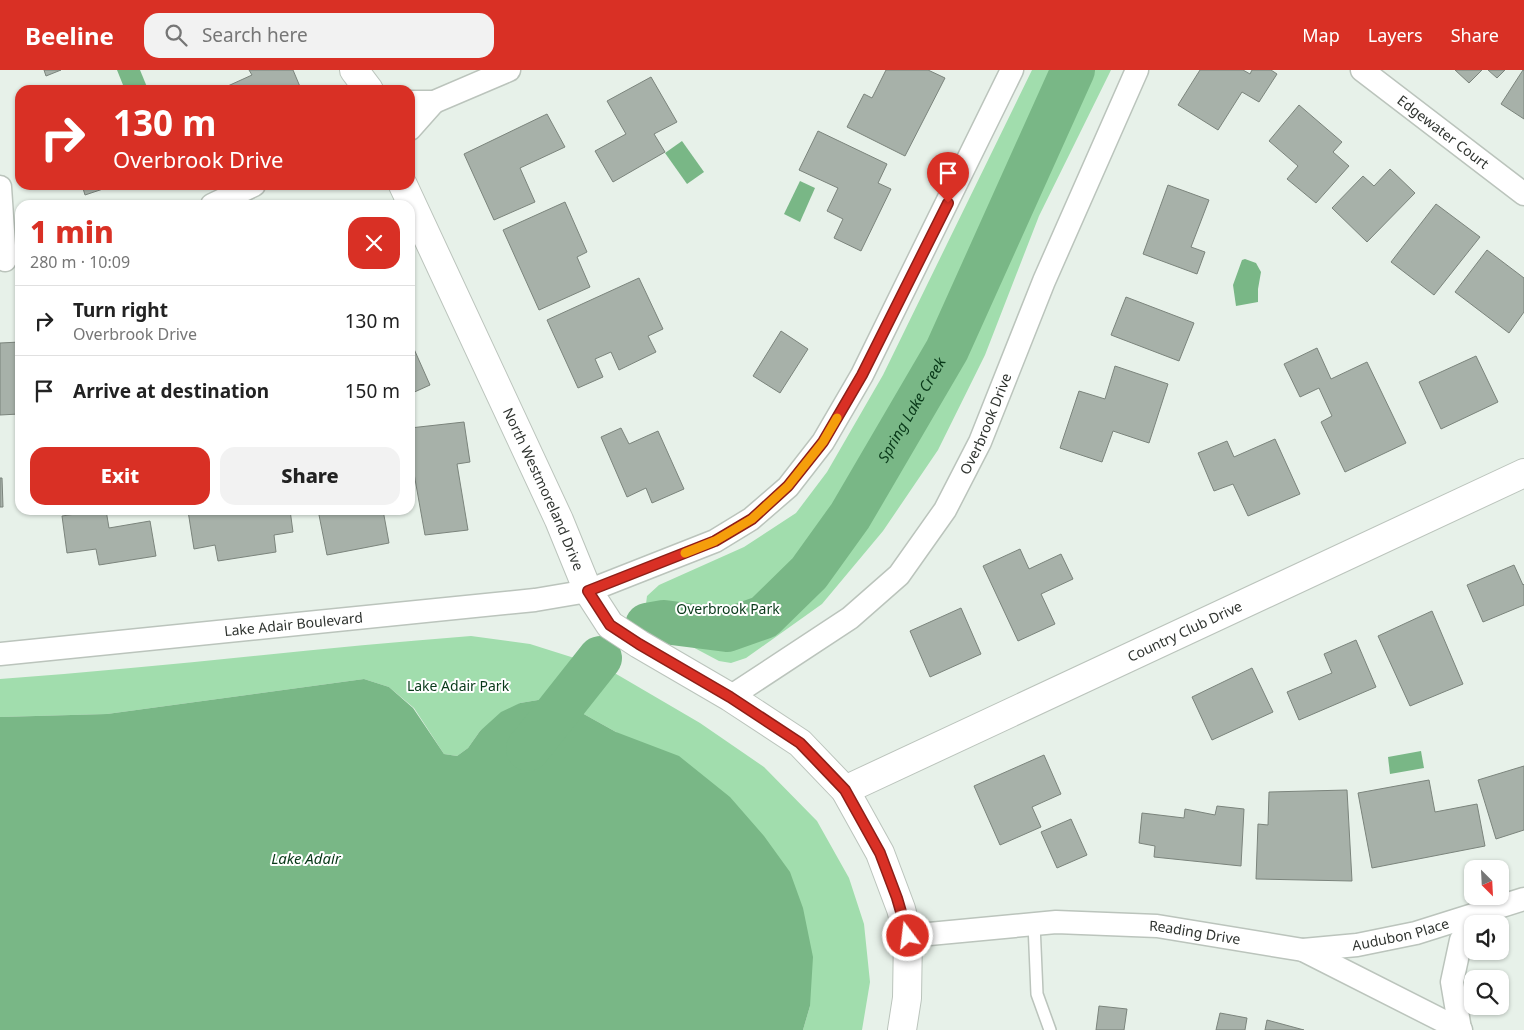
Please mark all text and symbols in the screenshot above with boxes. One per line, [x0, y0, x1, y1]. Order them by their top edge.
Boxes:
search box [144, 13, 494, 58]
text: Beeline [25, 19, 114, 52]
icon: search [162, 21, 190, 49]
text: Search here [202, 22, 308, 48]
text: Map [1302, 23, 1340, 47]
text: Layers [1368, 23, 1423, 47]
text: Share [1451, 23, 1499, 47]
street label: Edgewater Court [1394, 90, 1493, 173]
text: 130 m [113, 99, 216, 146]
icon: right [30, 105, 95, 170]
text: Overbrook Drive [113, 144, 284, 174]
pin [927, 152, 969, 203]
icon: arrive [934, 159, 962, 187]
text: 1 min [30, 211, 114, 252]
button: close [348, 217, 400, 269]
text: 280 m · 10:09 [30, 251, 130, 273]
text: Turn right [73, 297, 168, 323]
icon: right [30, 307, 58, 335]
text: 130 m [345, 308, 400, 334]
text: Overbrook Drive [73, 323, 197, 345]
water label: Spring Lake Creek [873, 353, 950, 466]
street label: Overbrook Drive [955, 370, 1016, 478]
icon: arrive [30, 377, 58, 405]
text: Arrive at destination [73, 378, 269, 404]
text: 150 m [345, 378, 400, 404]
street label: North Westmoreland Drive [499, 404, 589, 573]
button: Exit [30, 447, 210, 505]
button: Share [220, 447, 400, 505]
street label: Country Club Drive [1124, 596, 1245, 666]
park label: Overbrook Park [676, 599, 780, 618]
street label: Lake Adair Boulevard [223, 607, 364, 640]
park label: Lake Adair Park [407, 676, 510, 695]
water label: Lake Adair [271, 848, 342, 868]
north arrow [1464, 860, 1509, 905]
map controls [1464, 860, 1509, 1015]
position arrow [881, 909, 933, 961]
street label: Audubon Place [1351, 913, 1451, 954]
button: sound [1464, 915, 1509, 960]
street label: Reading Drive [1149, 916, 1242, 949]
button: search [1464, 970, 1509, 1015]

